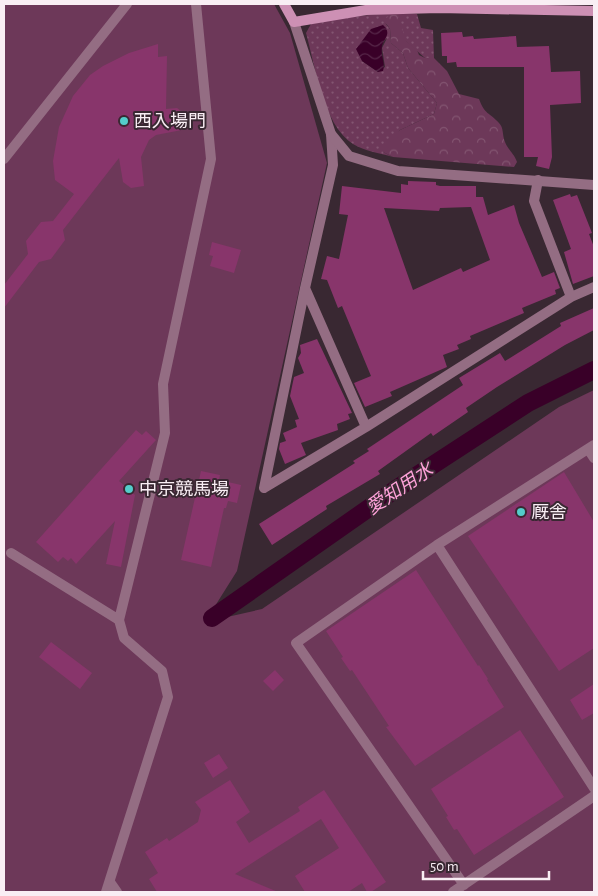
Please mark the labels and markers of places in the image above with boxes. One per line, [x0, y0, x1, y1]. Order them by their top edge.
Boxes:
place label: 西入場門 [134, 112, 206, 131]
marker: 西入場門 [118, 115, 130, 127]
place label: 中京競馬場 [139, 480, 229, 499]
marker: 中京競馬場 [123, 483, 135, 495]
place label: 厩舎 [531, 503, 567, 522]
marker: 厩舎 [515, 506, 527, 518]

